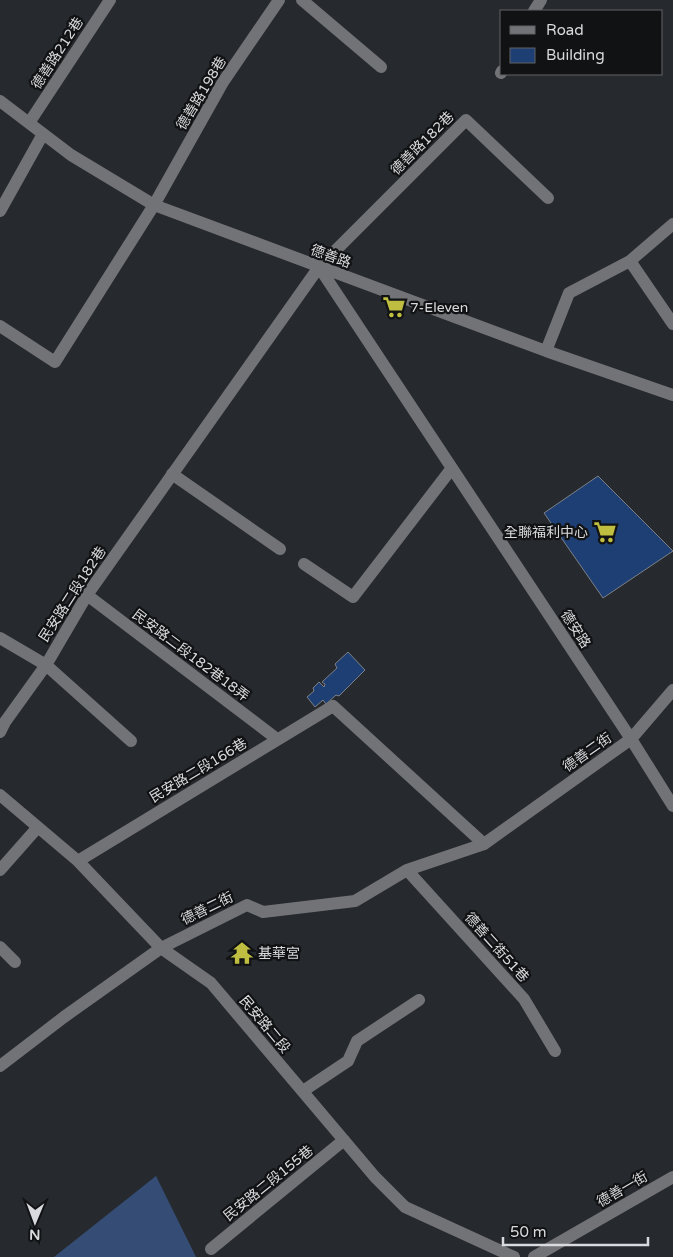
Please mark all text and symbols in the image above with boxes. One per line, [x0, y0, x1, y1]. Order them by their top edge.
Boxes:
legend [500, 10, 663, 75]
street label: 德善路212巷 [28, 14, 87, 92]
text: Road [546, 21, 584, 39]
text: Building [546, 46, 605, 64]
street label: 德善路198巷 [173, 54, 230, 133]
street label: 德善路182巷 [387, 108, 457, 178]
street label: 德善路 [308, 241, 353, 272]
supermarket icon: 7-Eleven [381, 294, 407, 320]
place label: 7-Eleven [410, 299, 468, 316]
supermarket icon: 全聯福利中心 [592, 519, 618, 545]
place label: 全聯福利中心 [504, 524, 588, 541]
street label: 民安路二段182巷 [35, 543, 110, 645]
street label: 民安路二段182巷18弄 [129, 606, 253, 705]
street label: 德安路 [557, 607, 594, 652]
street label: 德善二街 [559, 729, 615, 775]
street label: 民安路二段166巷 [147, 735, 250, 806]
street label: 德善二街 [178, 889, 236, 928]
street label: 德善二街51巷 [461, 909, 532, 986]
temple icon: 基華宮 [229, 940, 255, 966]
place label: 基華宮 [258, 945, 300, 962]
street label: 民安路二段 [236, 992, 294, 1057]
street label: 民安路二段155巷 [220, 1142, 317, 1225]
street label: 德善一街 [594, 1168, 651, 1211]
north arrow [10, 1197, 60, 1247]
scale bar [503, 1214, 648, 1246]
text: 50 m [510, 1223, 547, 1241]
text: N [29, 1226, 41, 1243]

